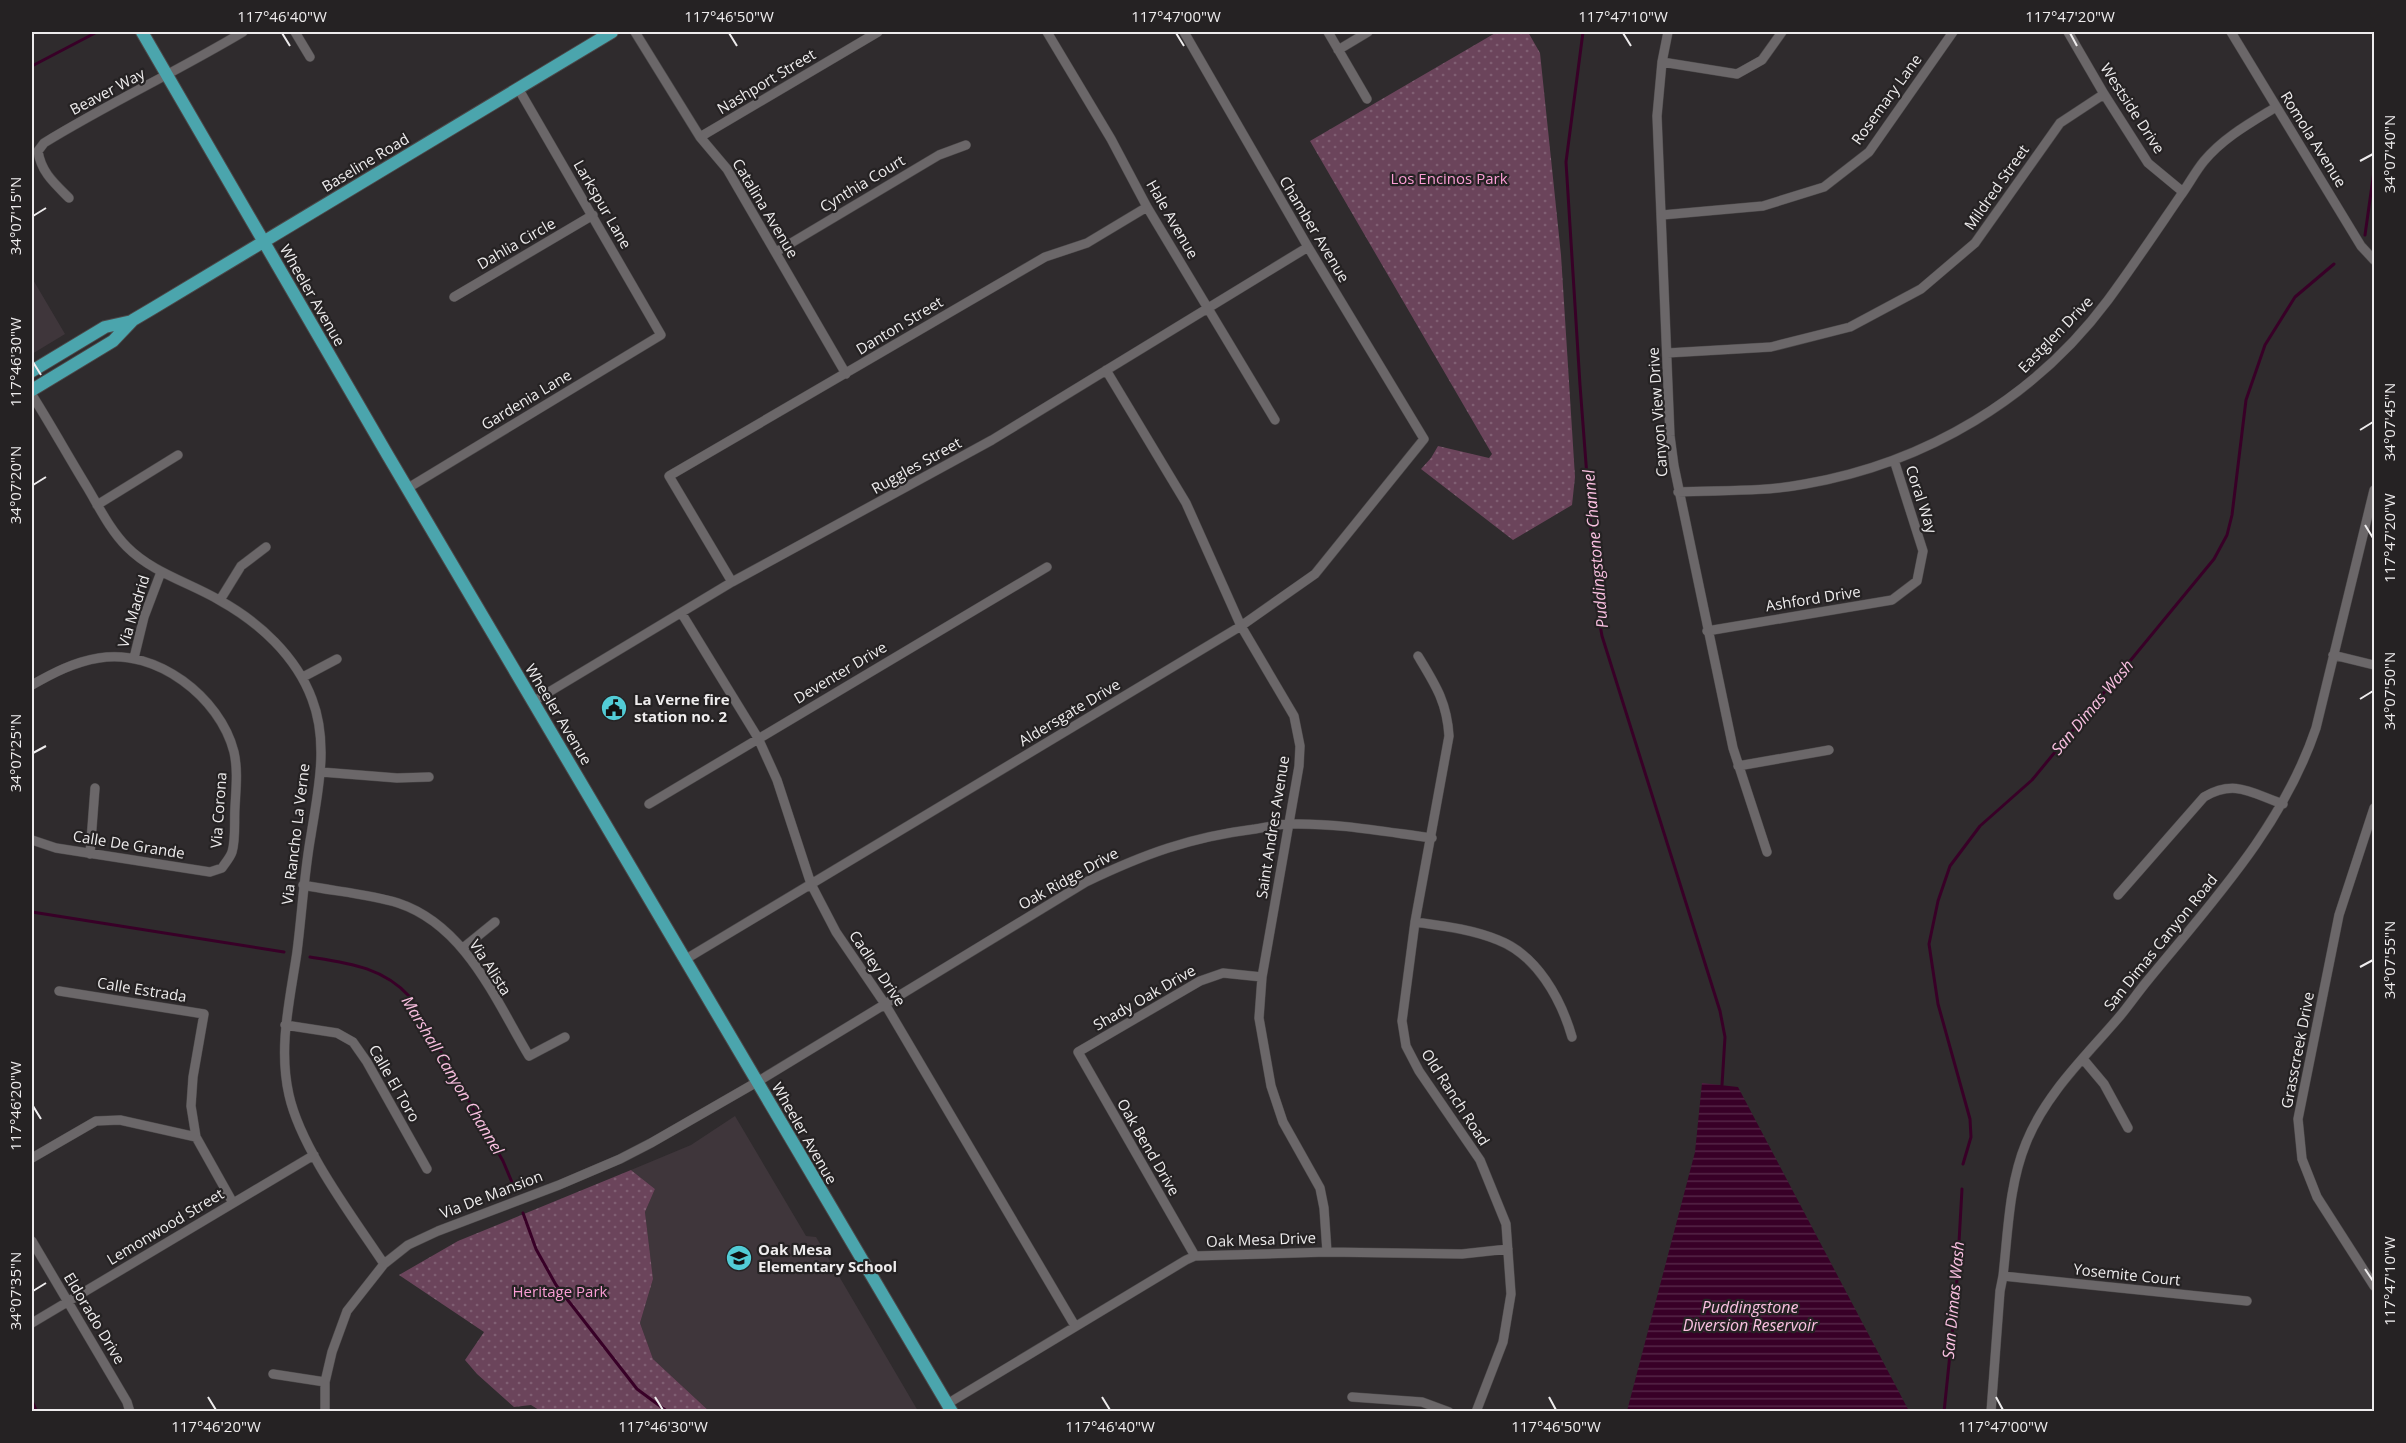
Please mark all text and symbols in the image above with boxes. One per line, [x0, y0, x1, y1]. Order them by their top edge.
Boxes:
text: 117°46'40"W [237, 6, 327, 26]
text: 117°46'50"W [684, 6, 774, 26]
text: 117°47'00"W [1131, 6, 1221, 26]
text: 117°47'10"W [1578, 6, 1668, 26]
text: 117°47'20"W [2025, 6, 2115, 26]
street label: Nashport Street [713, 44, 819, 118]
street label: Rosemary Lane [1846, 50, 1926, 148]
street label: Westside Drive [2096, 59, 2170, 157]
street label: Beaver Way [66, 63, 148, 119]
street label: Romola Avenue [2277, 87, 2351, 191]
text: 34°07'40"N [2379, 115, 2399, 193]
street label: Baseline Road [318, 128, 412, 196]
street label: Mildred Street [1959, 140, 2033, 234]
street label: Cynthia Court [816, 150, 908, 216]
street label: Catalina Avenue [728, 155, 804, 261]
street label: Larkspur Lane [569, 156, 637, 252]
park label: Los Encinos Park [1390, 168, 1508, 188]
street label: Chamber Avenue [1275, 172, 1355, 286]
street label: Hale Avenue [1142, 176, 1204, 262]
text: 34°07'15"N [5, 177, 25, 255]
street label: Dahlia Circle [473, 213, 559, 273]
street label: Wheeler Avenue [276, 240, 350, 350]
street label: Danton Street [852, 291, 946, 359]
street label: Eastglen Drive [2013, 291, 2097, 377]
text: 117°46'30"W [5, 317, 25, 407]
street label: Canyon View Drive [1642, 346, 1672, 478]
street label: Gardenia Lane [477, 364, 575, 434]
text: 34°07'45"N [2379, 383, 2399, 461]
street label: Ruggles Street [867, 432, 965, 498]
text: 34°07'20"N [5, 446, 25, 524]
street label: Coral Way [1902, 462, 1943, 536]
water label: Puddingstone Channel [1577, 468, 1613, 629]
text: 117°47'20"W [2379, 493, 2399, 583]
street label: Via Madrid [112, 572, 154, 650]
street label: Ashford Drive [1764, 581, 1862, 615]
street label: Deventer Drive [790, 636, 890, 708]
text: 34°07'50"N [2379, 652, 2399, 730]
water label: San Dimas Wash [2046, 655, 2138, 759]
street label: Wheeler Avenue [521, 660, 597, 768]
street label: Aldersgate Drive [1015, 674, 1123, 750]
place label: La Verne fire station no. 2 [634, 689, 730, 726]
public building icon: La Verne fire station no. 2 [599, 693, 629, 723]
text: 34°07'25"N [5, 714, 25, 792]
street label: Saint Andres Avenue [1251, 754, 1293, 900]
street label: Via Rancho La Verne [276, 762, 314, 906]
street label: Via Corona [205, 771, 231, 849]
street label: Calle De Grande [72, 825, 186, 863]
street label: Oak Ridge Drive [1015, 842, 1121, 914]
street label: San Dimas Canyon Road [2099, 870, 2221, 1014]
text: 34°07'55"N [2379, 921, 2399, 999]
street label: Cadley Drive [845, 926, 911, 1010]
street label: Via Alista [465, 935, 517, 999]
street label: Shady Oak Drive [1089, 960, 1199, 1034]
street label: Calle Estrada [96, 972, 188, 1006]
street label: Grasscreek Drive [2276, 990, 2318, 1110]
water label: Marshall Canyon Channel [397, 991, 510, 1159]
street label: Calle El Toro [365, 1041, 425, 1125]
street label: Old Ranch Road [1417, 1045, 1495, 1149]
text: 117°46'20"W [5, 1061, 25, 1151]
street label: Wheeler Avenue [768, 1078, 842, 1188]
street label: Oak Bend Drive [1113, 1095, 1185, 1199]
street label: Via De Mansion [437, 1165, 545, 1223]
street label: Lemonwood Street [103, 1183, 227, 1269]
street label: Oak Mesa Drive [1206, 1227, 1316, 1251]
text: 117°47'10"W [2379, 1236, 2399, 1326]
place label: Oak Mesa Elementary School [758, 1239, 897, 1276]
water label: San Dimas Wash [1937, 1240, 1969, 1360]
school or university icon: Oak Mesa Elementary School [724, 1243, 754, 1273]
text: 34°07'35"N [5, 1252, 25, 1330]
street label: Yosemite Court [2073, 1258, 2181, 1290]
street label: Eldorado Drive [60, 1268, 130, 1368]
park label: Heritage Park [513, 1281, 608, 1301]
water label: Puddingstone Diversion Reservoir [1683, 1296, 1818, 1336]
text: 117°46'20"W [171, 1416, 261, 1436]
text: 117°46'30"W [618, 1416, 708, 1436]
text: 117°46'40"W [1065, 1416, 1155, 1436]
text: 117°46'50"W [1511, 1416, 1601, 1436]
text: 117°47'00"W [1958, 1416, 2048, 1436]

